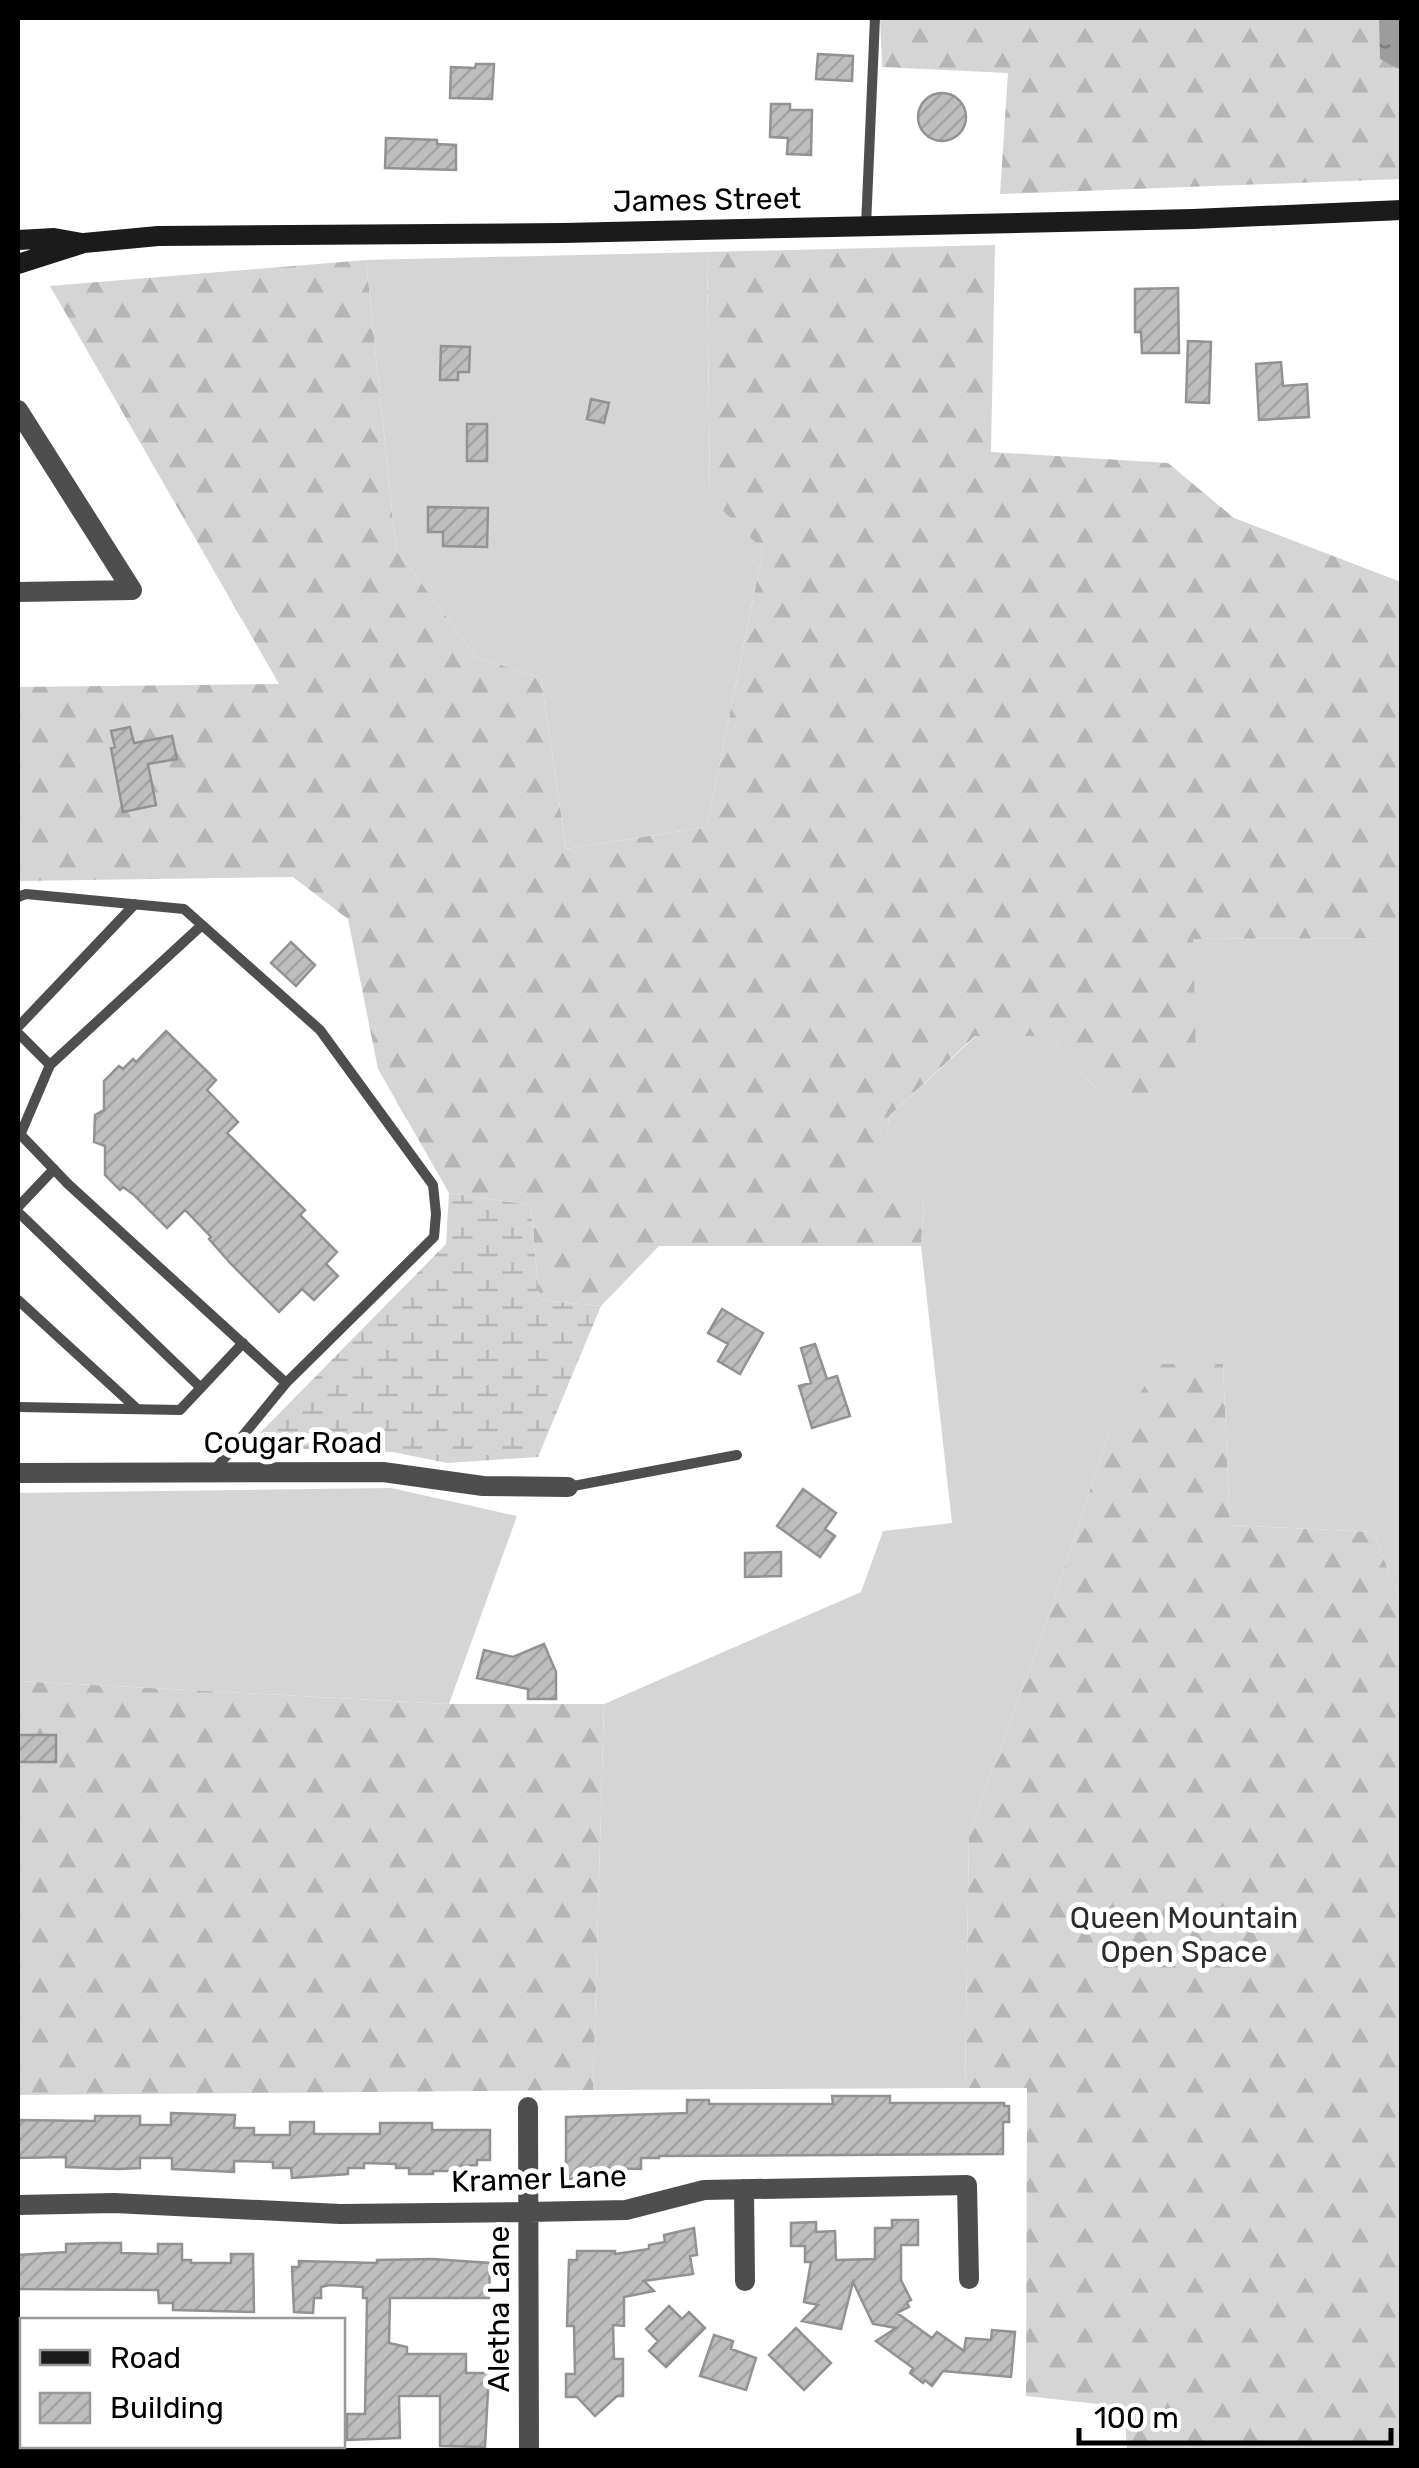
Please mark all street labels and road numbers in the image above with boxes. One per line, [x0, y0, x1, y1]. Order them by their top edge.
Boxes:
street label: James Street [613, 180, 802, 220]
street label: Cougar Road [204, 1425, 382, 1461]
street label: Kramer Lane [451, 2158, 627, 2200]
street label: Aletha Lane [481, 2226, 517, 2392]

